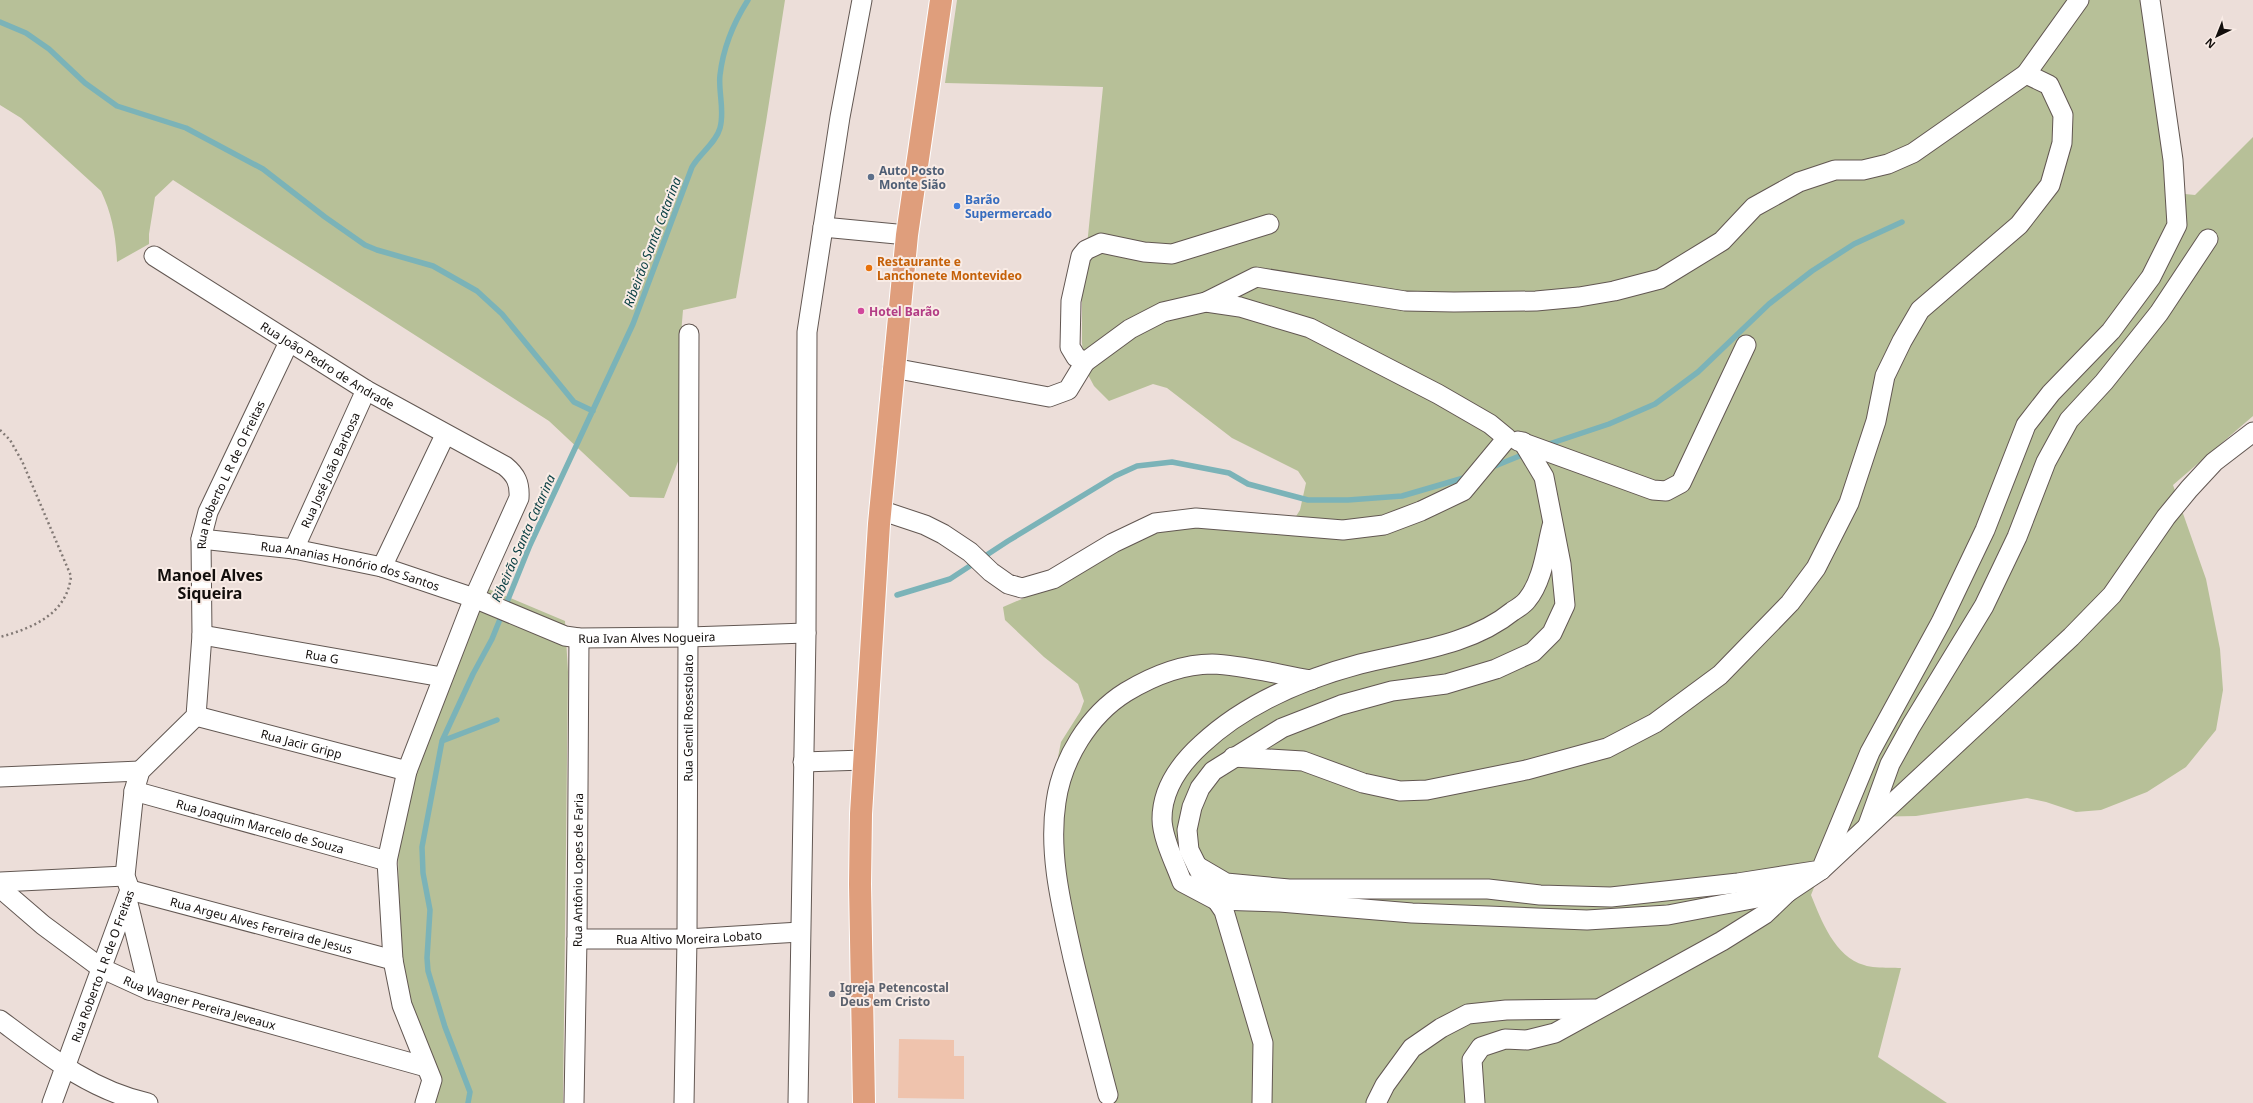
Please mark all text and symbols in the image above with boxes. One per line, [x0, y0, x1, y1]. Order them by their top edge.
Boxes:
north arrow [2197, 16, 2237, 56]
text: N [2201, 35, 2218, 52]
place label: Auto Posto Monte Sião [879, 162, 946, 193]
marker: Auto Posto Monte Sião [866, 172, 876, 182]
water label: Ribeirão Santa Catarina [619, 174, 685, 310]
place label: Barão Supermercado [965, 191, 1052, 222]
marker: Barão Supermercado [952, 201, 962, 211]
place label: Restaurante e Lanchonete Montevideo [877, 253, 1022, 284]
marker: Restaurante e Lanchonete Montevideo [864, 263, 874, 273]
place label: Hotel Barão [869, 303, 940, 320]
marker: Hotel Barão [856, 306, 866, 316]
street label: Rua João Pedro de Andrade [257, 317, 398, 413]
street label: Rua Roberto L R de O Freitas [192, 397, 269, 549]
street label: Rua José João Barbosa [296, 409, 363, 530]
water label: Ribeirão Santa Catarina [487, 471, 560, 605]
street label: Rua Ananias Honório dos Santos [260, 537, 442, 594]
district label: Manoel Alves Siqueira [157, 564, 263, 604]
street label: Rua Ivan Alves Nogueira [578, 628, 716, 647]
street label: Rua G [304, 645, 340, 667]
street label: Rua Gentil Rosestolato [679, 654, 696, 782]
street label: Rua Jacir Gripp [259, 725, 344, 762]
street label: Rua Antônio Lopes de Faria [568, 793, 586, 947]
street label: Rua Joaquim Marcelo de Souza [174, 795, 346, 857]
street label: Rua Roberto L R de O Freitas [67, 887, 138, 1044]
street label: Rua Argeu Alves Ferreira de Jesus [168, 893, 355, 957]
street label: Rua Altivo Moreira Lobato [616, 926, 762, 948]
street label: Rua Wagner Pereira Jeveaux [121, 971, 279, 1034]
place label: Igreja Petencostal Deus em Cristo [840, 979, 949, 1010]
marker: Igreja Petencostal Deus em Cristo [827, 989, 837, 999]

